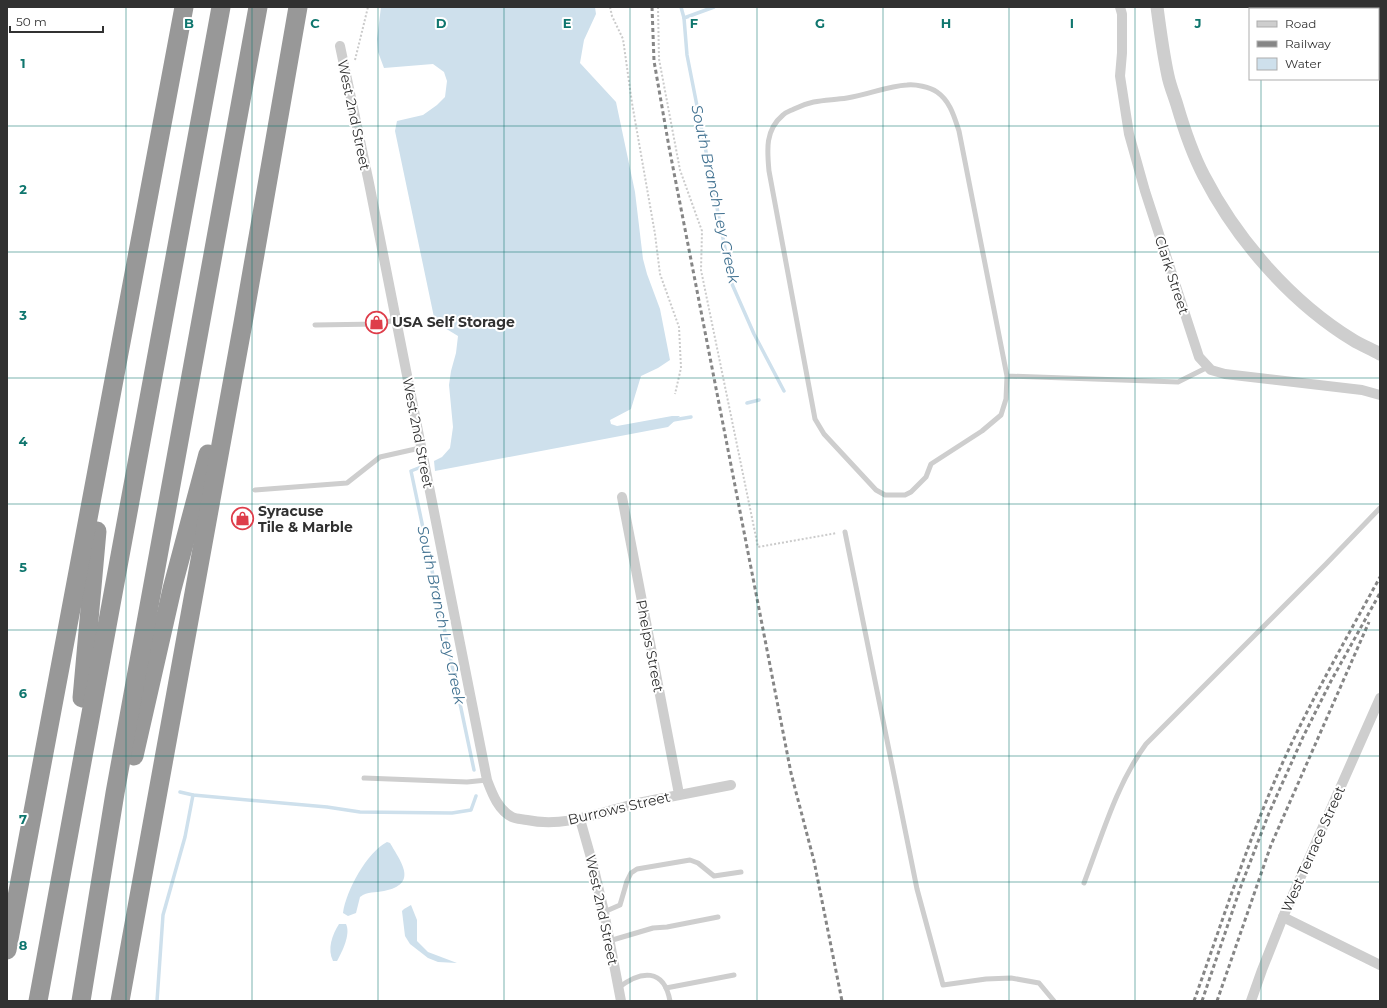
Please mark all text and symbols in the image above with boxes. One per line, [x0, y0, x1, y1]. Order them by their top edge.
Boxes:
scale bar [10, 8, 103, 34]
legend [1249, 8, 1379, 80]
text: 50 m [16, 14, 47, 29]
text: B [184, 15, 194, 31]
text: C [310, 15, 320, 31]
text: D [436, 15, 447, 31]
text: E [563, 15, 572, 31]
text: F [690, 15, 698, 31]
text: G [815, 15, 825, 31]
text: H [941, 15, 951, 31]
text: I [1070, 15, 1074, 31]
text: J [1193, 15, 1202, 31]
text: Road [1285, 16, 1316, 31]
text: Railway [1285, 36, 1331, 51]
text: 1 [20, 55, 26, 71]
text: Water [1285, 56, 1322, 71]
street label: West 2nd Street [334, 58, 375, 172]
water label: South Branch Ley Creek [687, 103, 744, 286]
text: 2 [19, 181, 27, 197]
street label: Clark Street [1151, 233, 1193, 317]
text: 3 [18, 307, 27, 323]
shop icon: USA Self Storage [363, 309, 389, 335]
place label: USA Self Storage [392, 313, 515, 331]
street label: West 2nd Street [398, 376, 438, 490]
text: 4 [19, 433, 28, 449]
place label: Syracuse Tile & Marble [258, 502, 353, 536]
shop icon: Syracuse Tile & Marble [230, 506, 256, 532]
water label: South Branch Ley Creek [413, 524, 470, 707]
text: 5 [19, 559, 27, 575]
street label: Phelps Street [632, 598, 668, 694]
text: 6 [19, 685, 28, 701]
street label: West Terrace Street [1277, 783, 1349, 915]
street label: Burrows Street [566, 787, 672, 829]
text: 7 [19, 811, 27, 827]
street label: West 2nd Street [582, 853, 623, 967]
text: 8 [19, 937, 28, 953]

